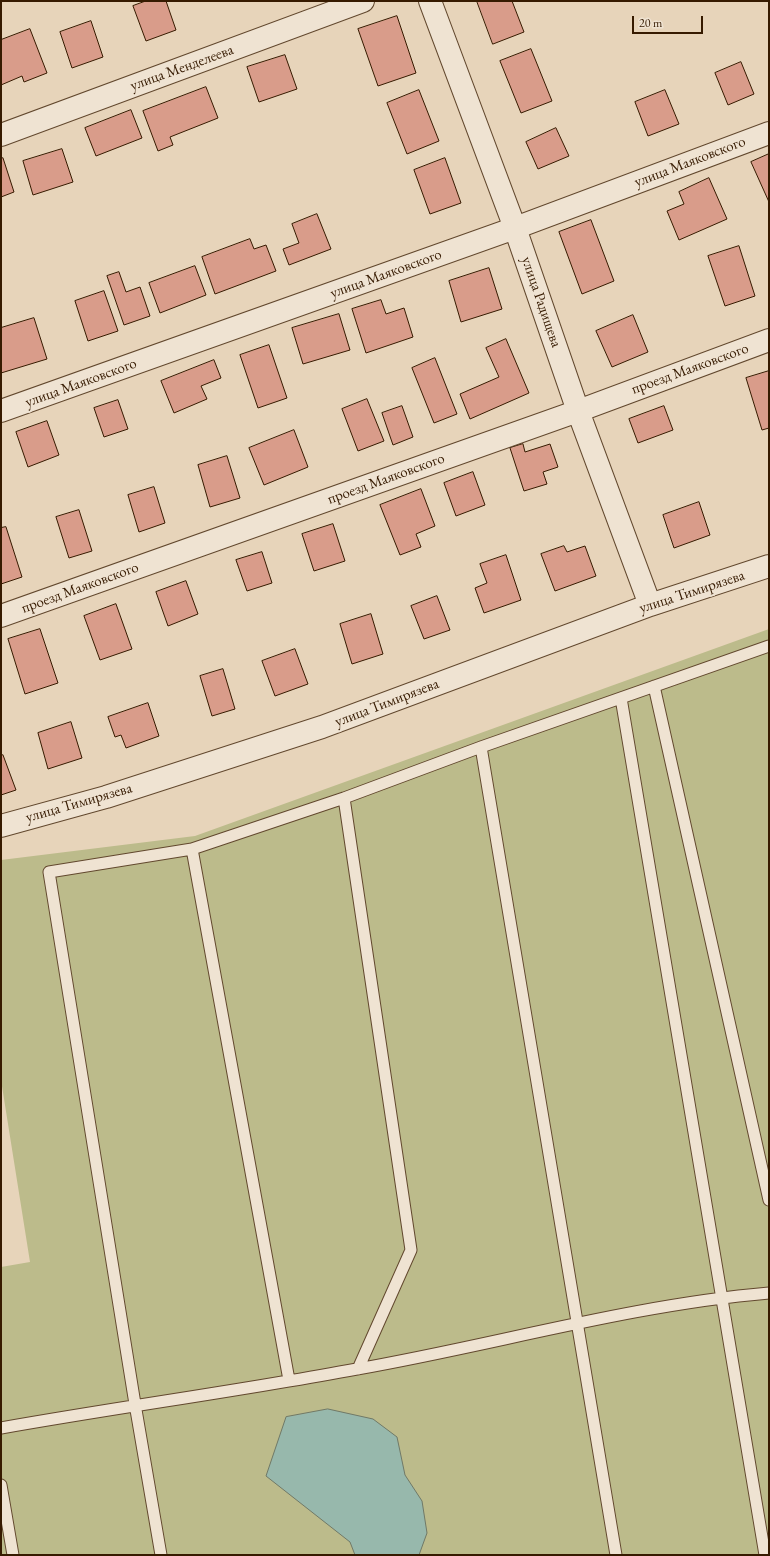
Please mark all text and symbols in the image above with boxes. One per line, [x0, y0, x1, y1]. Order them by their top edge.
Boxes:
scale bar [634, 8, 705, 34]
text: 20 m [639, 15, 662, 31]
street label: улица Менделеева [128, 41, 236, 95]
street label: улица Маяковского [632, 133, 748, 191]
street label: улица Маяковского [328, 245, 444, 303]
street label: улица Радищева [517, 254, 565, 350]
street label: проезд Маяковского [629, 339, 751, 399]
street label: улица Маяковского [23, 354, 139, 412]
street label: проезд Маяковского [325, 449, 447, 509]
street label: проезд Маяковского [19, 558, 141, 618]
street label: улица Тимирязева [637, 566, 747, 618]
street label: улица Тимирязева [332, 675, 442, 731]
street label: улица Тимирязева [24, 779, 134, 827]

